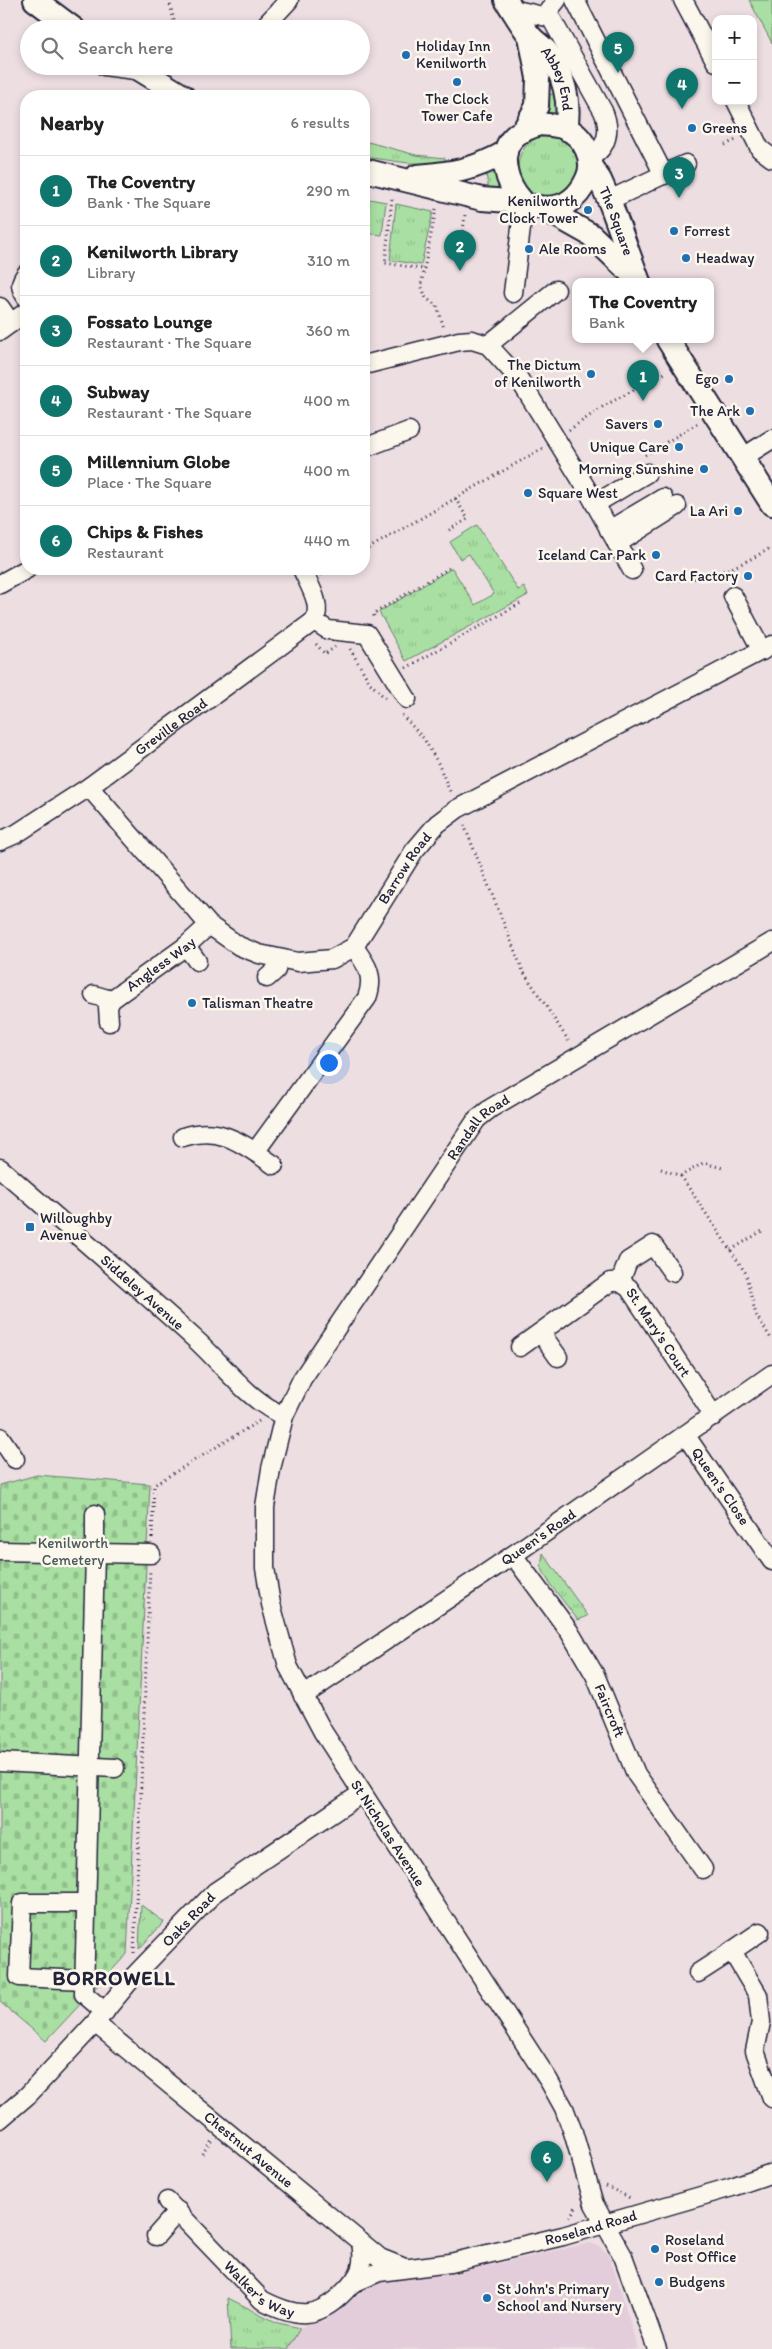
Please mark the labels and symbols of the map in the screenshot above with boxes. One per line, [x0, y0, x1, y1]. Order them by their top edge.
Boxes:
pin: 5 [602, 32, 634, 73]
place label: Holiday Inn Kenilworth [416, 37, 491, 72]
street label: Abbey End [537, 43, 577, 111]
marker: Holiday Inn Kenilworth [400, 49, 412, 61]
pin: 4 [666, 68, 698, 109]
marker: The Clock Tower Cafe [451, 76, 463, 88]
place label: The Clock Tower Cafe [421, 90, 493, 125]
place label: Greens [702, 119, 748, 137]
marker: Greens [686, 122, 698, 134]
pin: 3 [663, 157, 695, 198]
street label: The Square [595, 184, 638, 258]
place label: Kenilworth Clock Tower [499, 192, 578, 227]
marker: Kenilworth Clock Tower [582, 204, 594, 216]
place label: Forrest [684, 222, 730, 240]
marker: Forrest [668, 225, 680, 237]
pin: 2 [444, 230, 476, 271]
place label: Ale Rooms [539, 240, 607, 258]
marker: Ale Rooms [523, 243, 535, 255]
place label: Headway [696, 249, 754, 267]
marker: Headway [680, 252, 692, 264]
place label: The Dictum of Kenilworth [494, 356, 581, 391]
pin: 1 [627, 360, 659, 401]
marker: The Dictum of Kenilworth [585, 368, 597, 380]
place label: Ego [695, 370, 719, 388]
marker: Ego [723, 373, 735, 385]
place label: The Ark [690, 402, 740, 420]
marker: The Ark [744, 405, 756, 417]
place label: Savers [605, 415, 648, 433]
marker: Savers [652, 418, 664, 430]
place label: Unique Care [590, 438, 669, 456]
marker: Unique Care [673, 441, 685, 453]
place label: Morning Sunshine [579, 460, 694, 478]
marker: Morning Sunshine [698, 463, 710, 475]
place label: Square West [538, 484, 618, 502]
marker: Square West [522, 487, 534, 499]
place label: La Ari [690, 502, 728, 520]
marker: La Ari [732, 505, 744, 517]
place label: Iceland Car Park [538, 546, 646, 564]
marker: Iceland Car Park [650, 549, 662, 561]
place label: Card Factory [655, 567, 738, 585]
marker: Card Factory [742, 570, 754, 582]
street label: Greville Road [131, 694, 211, 759]
street label: Barrow Road [374, 828, 436, 907]
street label: Angless Way [123, 933, 199, 995]
place label: Talisman Theatre [202, 994, 313, 1012]
marker: Talisman Theatre [186, 997, 198, 1009]
your location [316, 1050, 342, 1076]
street label: Randall Road [443, 1090, 513, 1163]
place label: Willoughby Avenue [40, 1209, 112, 1244]
marker: Willoughby Avenue [24, 1221, 36, 1233]
street label: Siddeley Avenue [97, 1251, 188, 1334]
street label: St. Mary's Court [622, 1284, 695, 1381]
street label: Queen's Close [688, 1444, 754, 1529]
street label: Queen's Road [498, 1505, 579, 1569]
park label: Kenilworth Cemetery [38, 1534, 108, 1569]
street label: Faircroft [591, 1681, 629, 1740]
street label: St Nicholas Avenue [347, 1776, 429, 1890]
street label: Oaks Road [158, 1888, 219, 1950]
district label: BORROWELL [52, 1966, 176, 1990]
street label: Chestnut Avenue [200, 2107, 297, 2192]
pin: 6 [531, 2141, 563, 2182]
street label: Roseland Road [543, 2206, 639, 2249]
place label: Roseland Post Office [665, 2231, 736, 2266]
marker: Roseland Post Office [649, 2243, 661, 2255]
street label: Walker's Way [220, 2257, 296, 2321]
place label: Budgens [669, 2273, 726, 2291]
marker: Budgens [653, 2276, 665, 2288]
place label: St John's Primary School and Nursery [497, 2280, 622, 2315]
marker: St John's Primary School and Nursery [481, 2292, 493, 2304]

